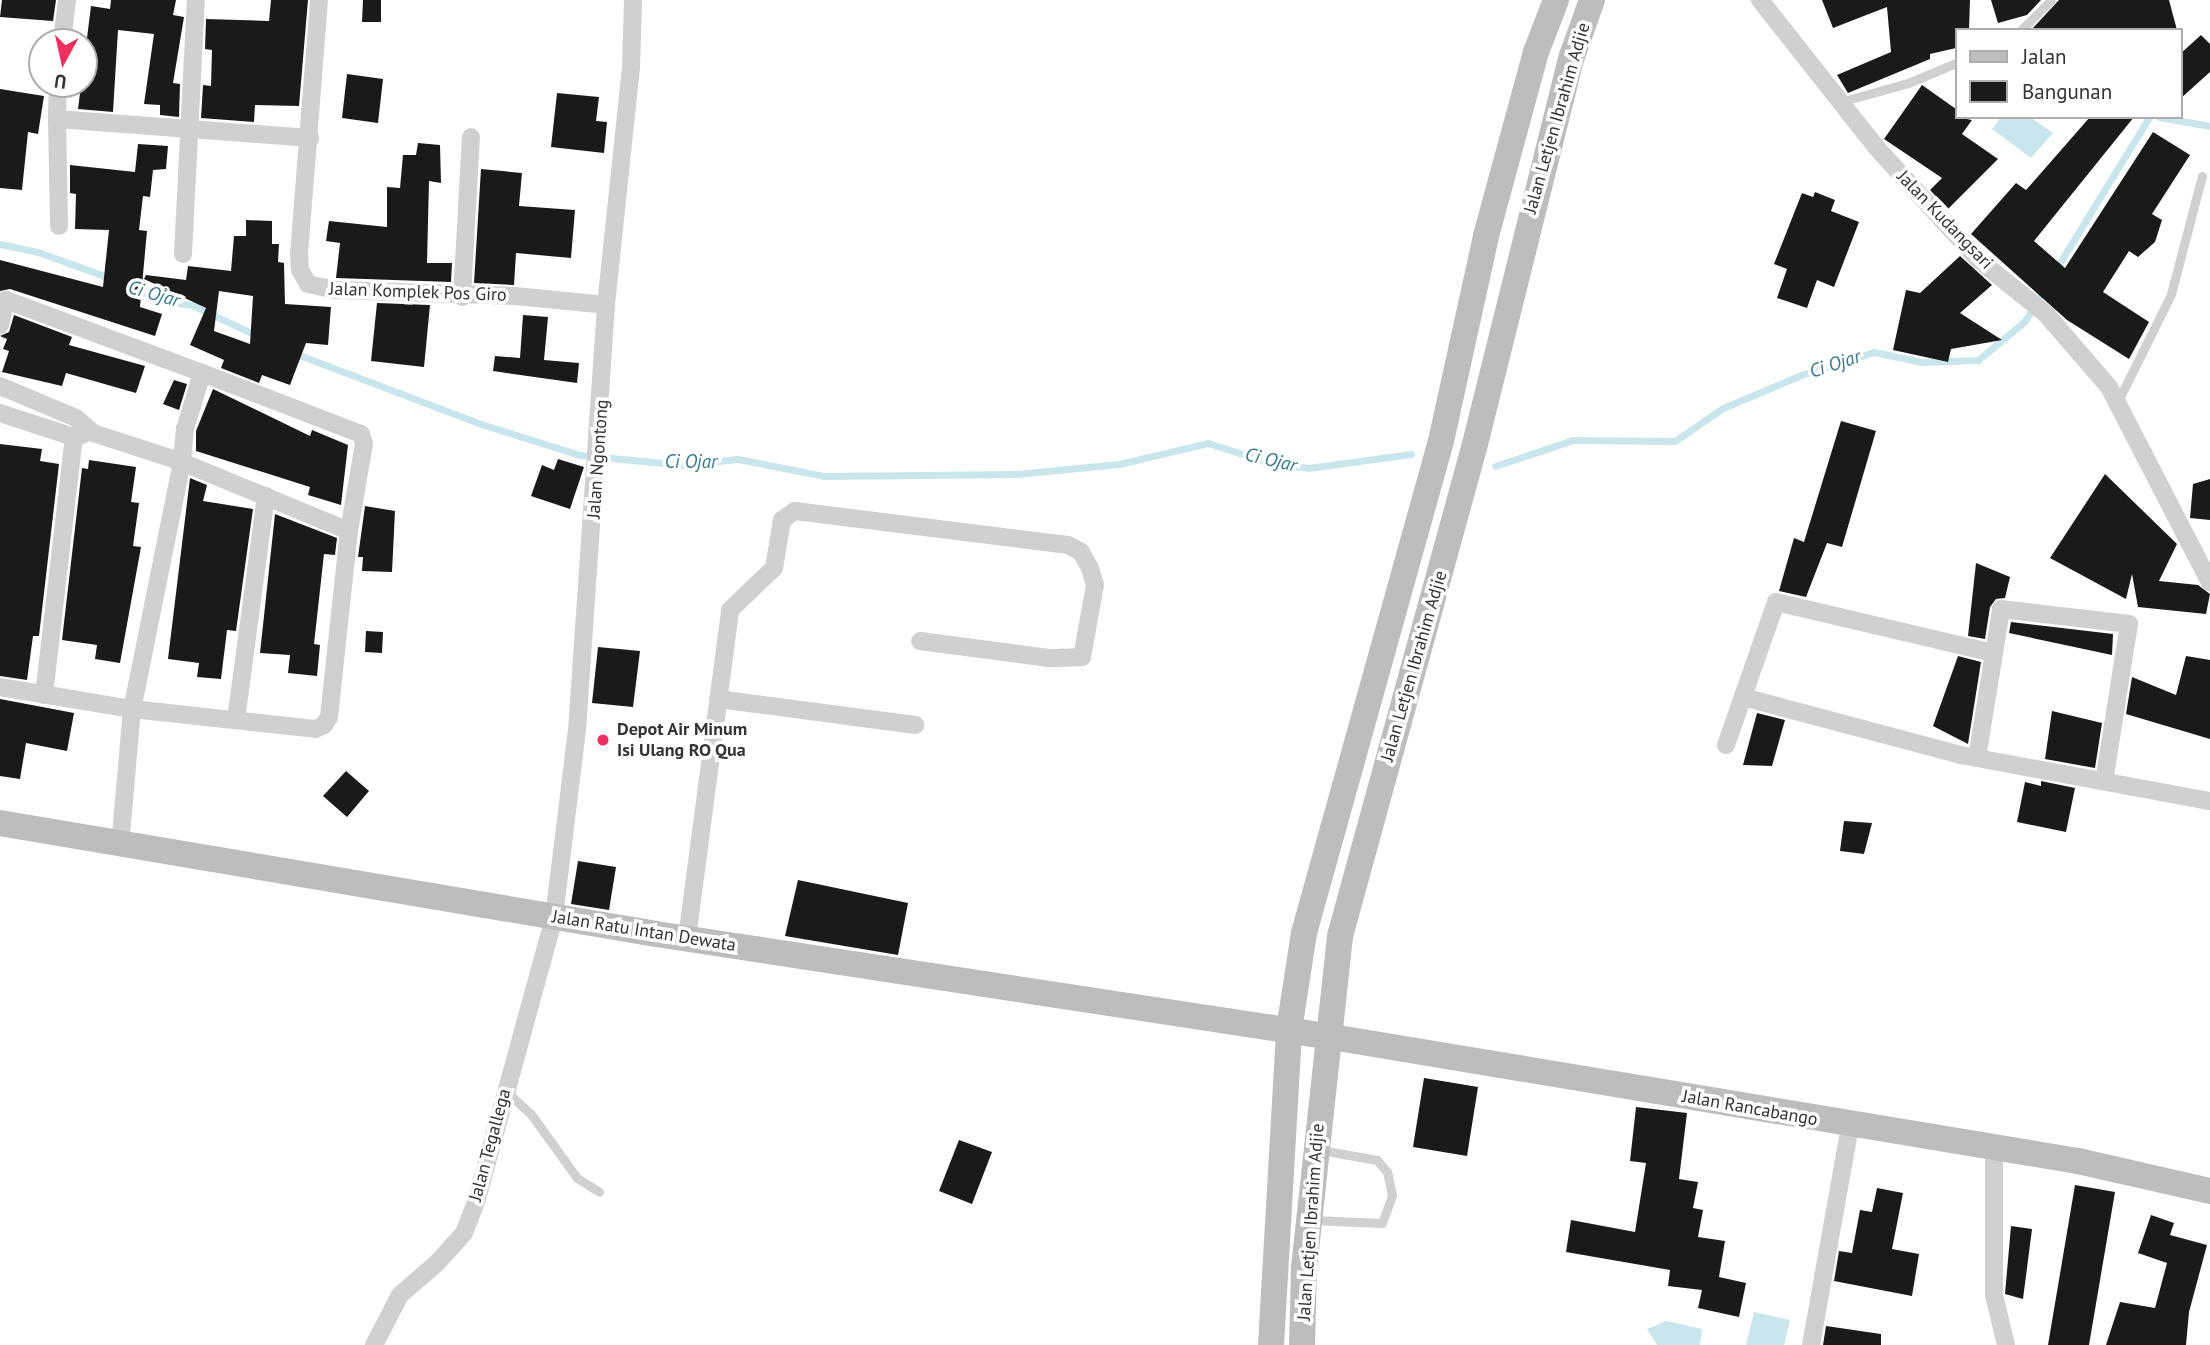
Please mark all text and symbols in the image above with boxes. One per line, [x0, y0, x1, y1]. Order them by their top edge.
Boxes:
street label: Jalan Letjen Ibrahim Adjie [1519, 20, 1595, 216]
north arrow [28, 28, 98, 98]
legend [1954, 28, 2182, 119]
text: Jalan [2022, 43, 2067, 70]
text: U [53, 69, 68, 95]
text: Bangunan [2022, 78, 2112, 105]
street label: Jalan Kudangsari [1893, 166, 1997, 274]
water label: Ci Ojar [126, 276, 182, 312]
street label: Jalan Komplek Pos Giro [329, 278, 507, 306]
water label: Ci Ojar [1807, 345, 1863, 383]
street label: Jalan Ngontong [583, 399, 613, 519]
water label: Ci Ojar [1243, 443, 1299, 477]
water label: Ci Ojar [665, 451, 717, 473]
street label: Jalan Letjen Ibrahim Adjie [1376, 568, 1452, 764]
place label: Depot Air Minum Isi Ulang RO Qua [617, 719, 748, 762]
marker: Depot Air Minum Isi Ulang RO Qua [595, 732, 611, 748]
street label: Jalan Ratu Intan Dewata [551, 906, 737, 956]
street label: Jalan Rancabango [1681, 1085, 1819, 1131]
street label: Jalan Tegallega [465, 1086, 515, 1204]
street label: Jalan Letjen Ibrahim Adjie [1293, 1122, 1329, 1322]

